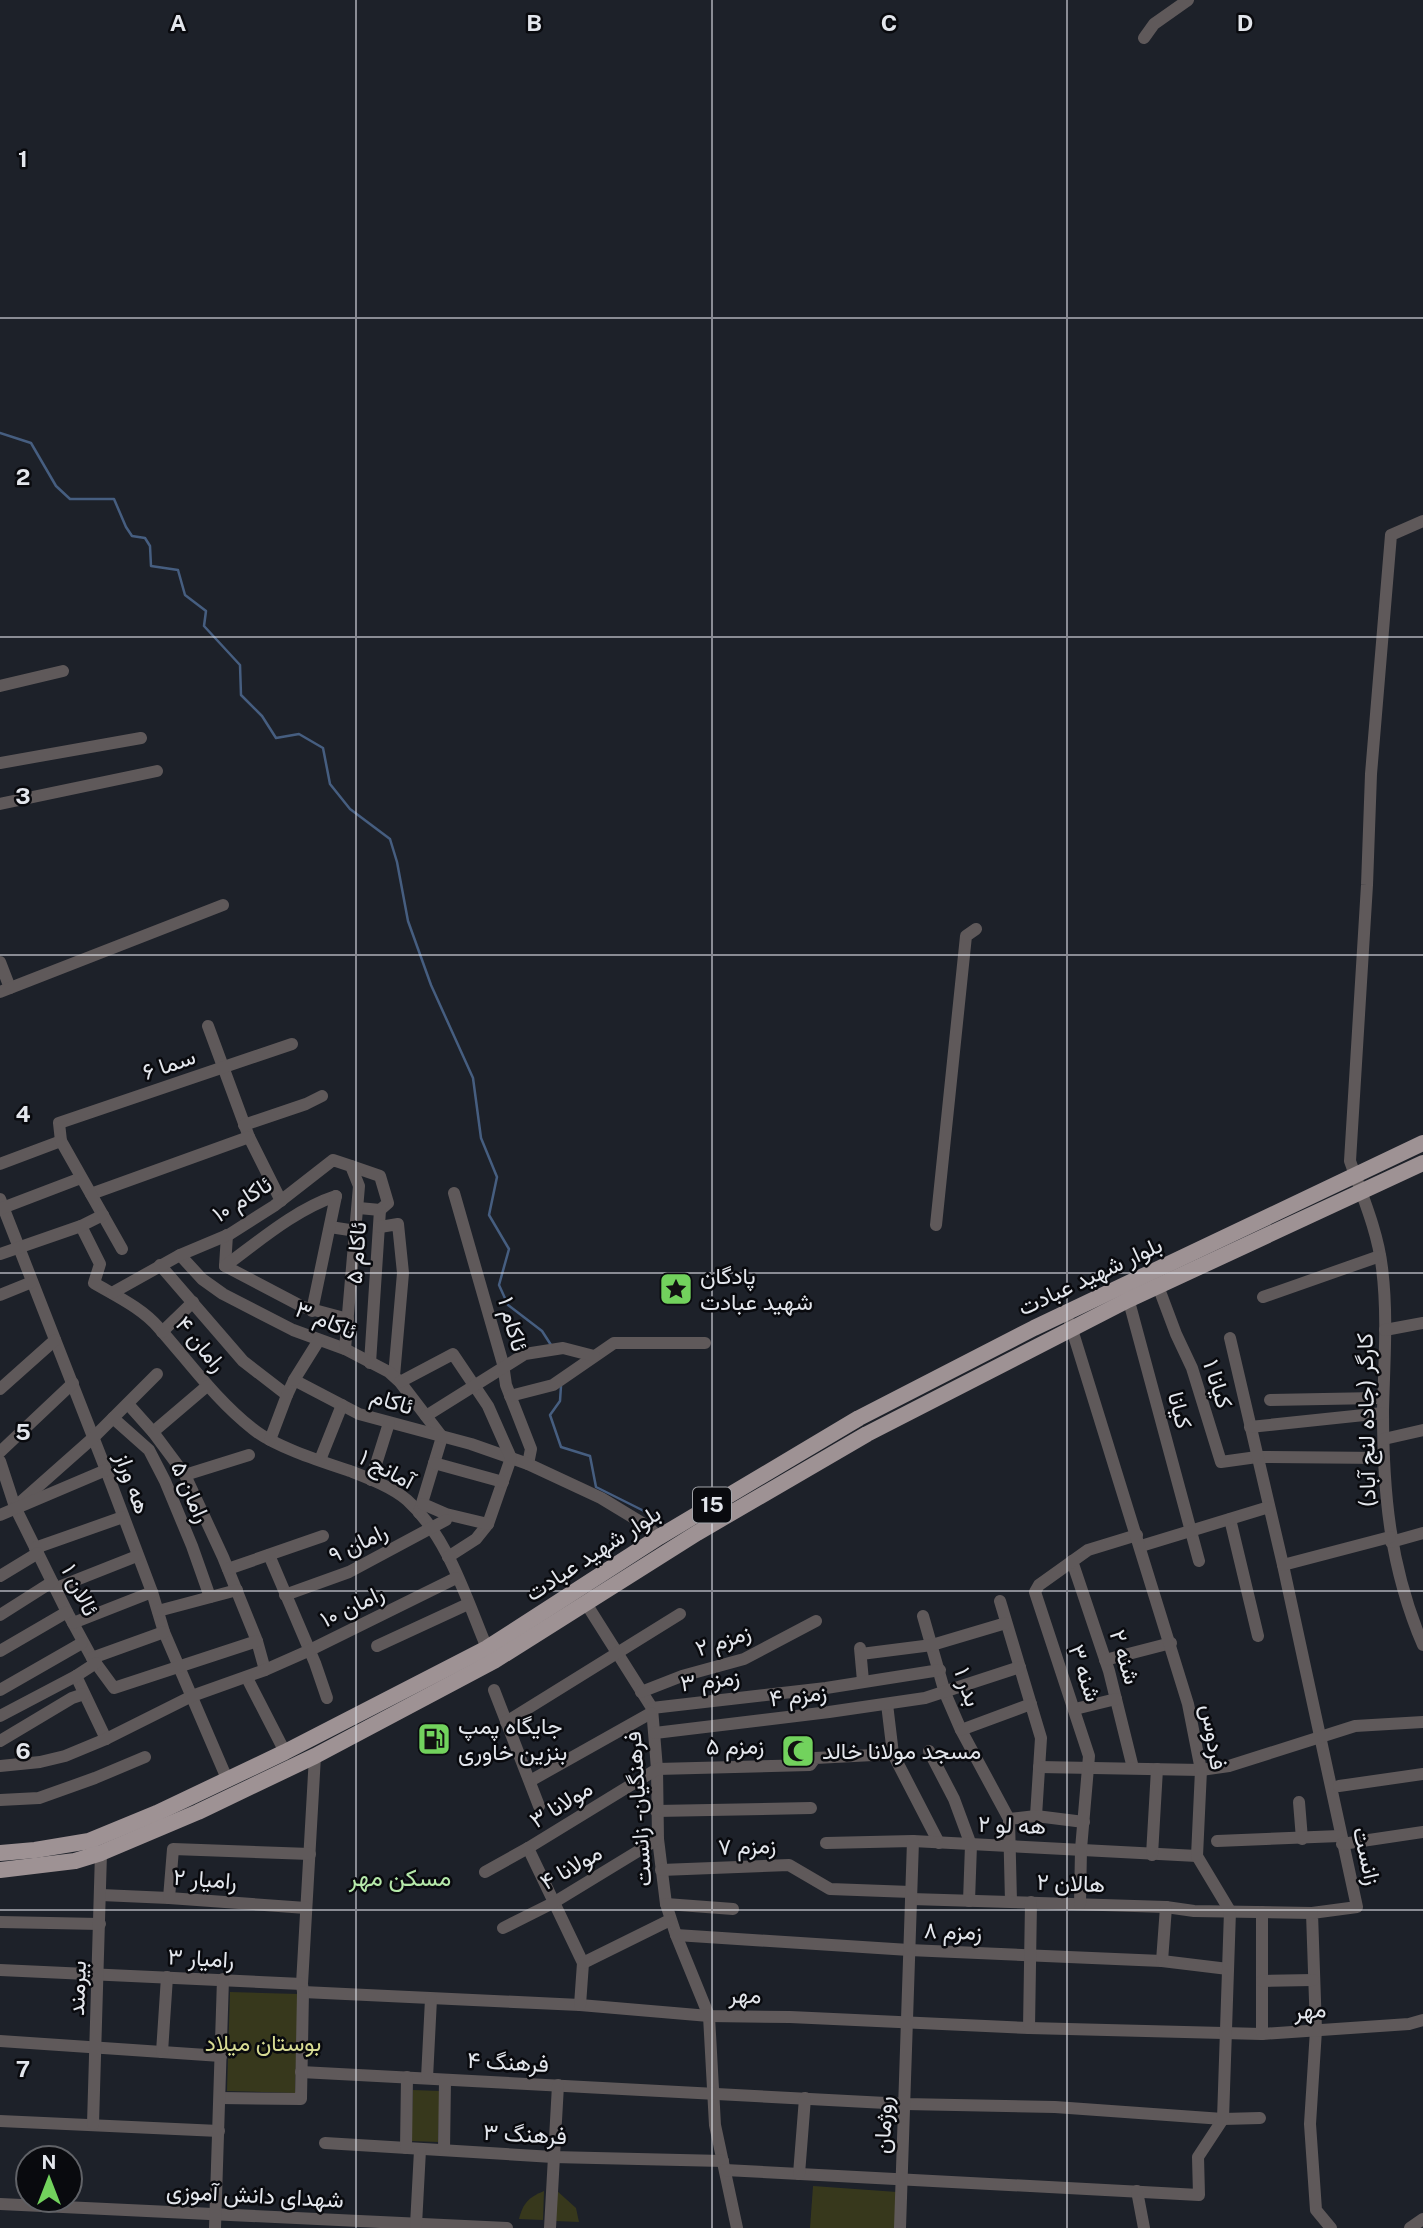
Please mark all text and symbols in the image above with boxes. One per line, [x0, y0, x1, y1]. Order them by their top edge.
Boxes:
text: A [170, 9, 187, 36]
text: B [526, 9, 542, 36]
text: C [881, 9, 897, 36]
text: D [1237, 9, 1253, 36]
text: 1 [18, 145, 28, 172]
text: 2 [16, 463, 30, 490]
text: 3 [15, 782, 31, 809]
street label: سما ۶ [139, 1042, 199, 1085]
text: 4 [15, 1100, 31, 1127]
street label: ئاکام ۱۰ [207, 1170, 277, 1229]
street label: ئاکام ۵ [340, 1221, 373, 1285]
street label: بلوار شهید عبادت [1013, 1230, 1167, 1323]
place label: پادگان شهید عبادت [700, 1262, 813, 1317]
place icon: پادگان شهید عبادت [657, 1270, 695, 1308]
street label: ئاکام ۱ [491, 1294, 534, 1355]
street label: ئاکام ۳ [291, 1295, 361, 1346]
street label: رامان ۴ [169, 1310, 232, 1378]
street label: کارگر (جاده لنج آباد) [1350, 1333, 1384, 1507]
street label: کیانا ۱ [1198, 1356, 1239, 1412]
street label: ئاکام [367, 1381, 417, 1422]
street label: کیانا [1163, 1388, 1198, 1431]
text: 5 [15, 1418, 31, 1445]
street label: آمانج ۱ [354, 1443, 421, 1498]
street label: هه وراز [108, 1448, 157, 1518]
street label: رامان ۵ [164, 1457, 217, 1528]
road number: 15 [693, 1488, 731, 1522]
street label: بلوار شهید عبادت [520, 1499, 667, 1608]
street label: رامان ۹ [324, 1517, 393, 1570]
street label: ئالان ۱ [56, 1560, 105, 1620]
street label: رامان ۱۰ [316, 1579, 389, 1634]
street label: زمزم ۲ [692, 1618, 755, 1663]
street label: شنه ۲ [1104, 1626, 1146, 1687]
street label: شنه ۳ [1063, 1641, 1108, 1705]
street label: زمزم ۳ [679, 1662, 742, 1699]
street label: بدر ۱ [947, 1664, 988, 1710]
street label: زمزم ۴ [768, 1678, 829, 1713]
street label: فردوس [1194, 1702, 1233, 1772]
place label: جایگاه پمپ بنزین خاوری [458, 1712, 567, 1767]
fuel station icon: جایگاه پمپ بنزین خاوری [415, 1720, 453, 1758]
street label: فرهنگیان - زانست [619, 1730, 658, 1888]
street label: زمزم ۵ [706, 1731, 764, 1762]
mosque icon: مسجد مولانا خالد [779, 1732, 817, 1770]
text: 6 [15, 1737, 31, 1764]
place label: مسجد مولانا خالد [822, 1737, 981, 1766]
street label: مولانا ۳ [524, 1774, 598, 1835]
street label: هه لو ۲ [977, 1810, 1046, 1841]
street label: زانست [1346, 1824, 1387, 1888]
street label: زمزم ۷ [717, 1831, 777, 1862]
street label: مولانا ۴ [535, 1838, 607, 1897]
street label: رامیار ۲ [172, 1863, 238, 1896]
district label: مسکن مهر [348, 1863, 451, 1893]
street label: هالان ۲ [1036, 1868, 1106, 1897]
street label: زمزم ۸ [923, 1916, 983, 1947]
street label: رامیار ۳ [167, 1942, 235, 1975]
street label: بیرمند [62, 1960, 93, 2016]
street label: مهر [727, 1981, 762, 2010]
street label: مهر [1292, 1995, 1327, 2026]
park label: بوستان میلاد [205, 2029, 321, 2058]
street label: فرهنگ ۴ [466, 2046, 550, 2079]
text: 7 [16, 2055, 30, 2082]
street label: روژمان [868, 2096, 899, 2154]
street label: فرهنگ ۳ [482, 2118, 568, 2151]
north arrow [14, 2144, 84, 2214]
text: N [42, 2151, 56, 2173]
street label: شهدای دانش آموزی [165, 2176, 345, 2215]

